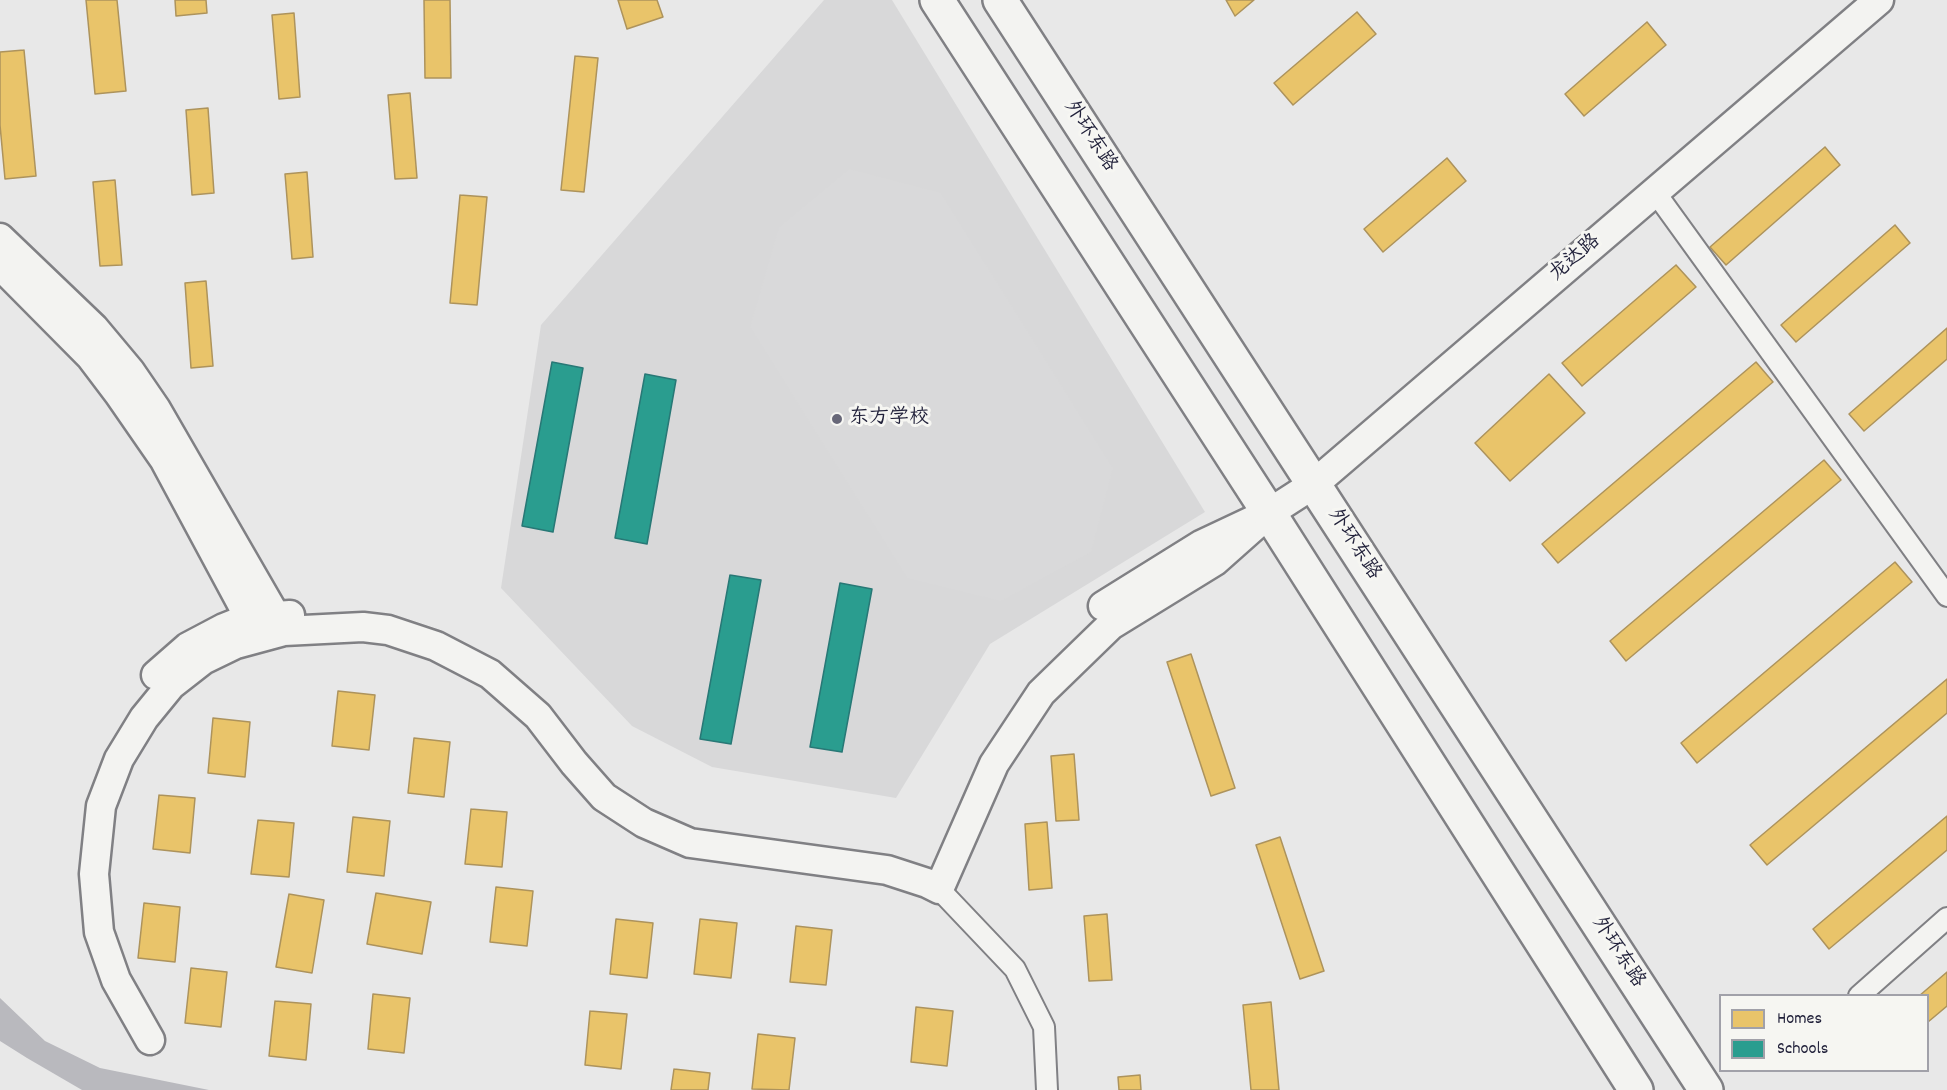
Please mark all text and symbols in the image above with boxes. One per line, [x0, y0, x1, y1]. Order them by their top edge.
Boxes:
street label: 外环东路 [1057, 97, 1121, 177]
street label: 龙达路 [1545, 230, 1607, 288]
place label: 东方学校 [849, 407, 929, 431]
marker: 东方学校 [830, 412, 844, 426]
street label: 外环东路 [1321, 505, 1385, 585]
street label: 外环东路 [1585, 913, 1649, 993]
legend [1719, 994, 1929, 1072]
text: Homes [1777, 1007, 1822, 1032]
text: Schools [1777, 1037, 1828, 1062]

